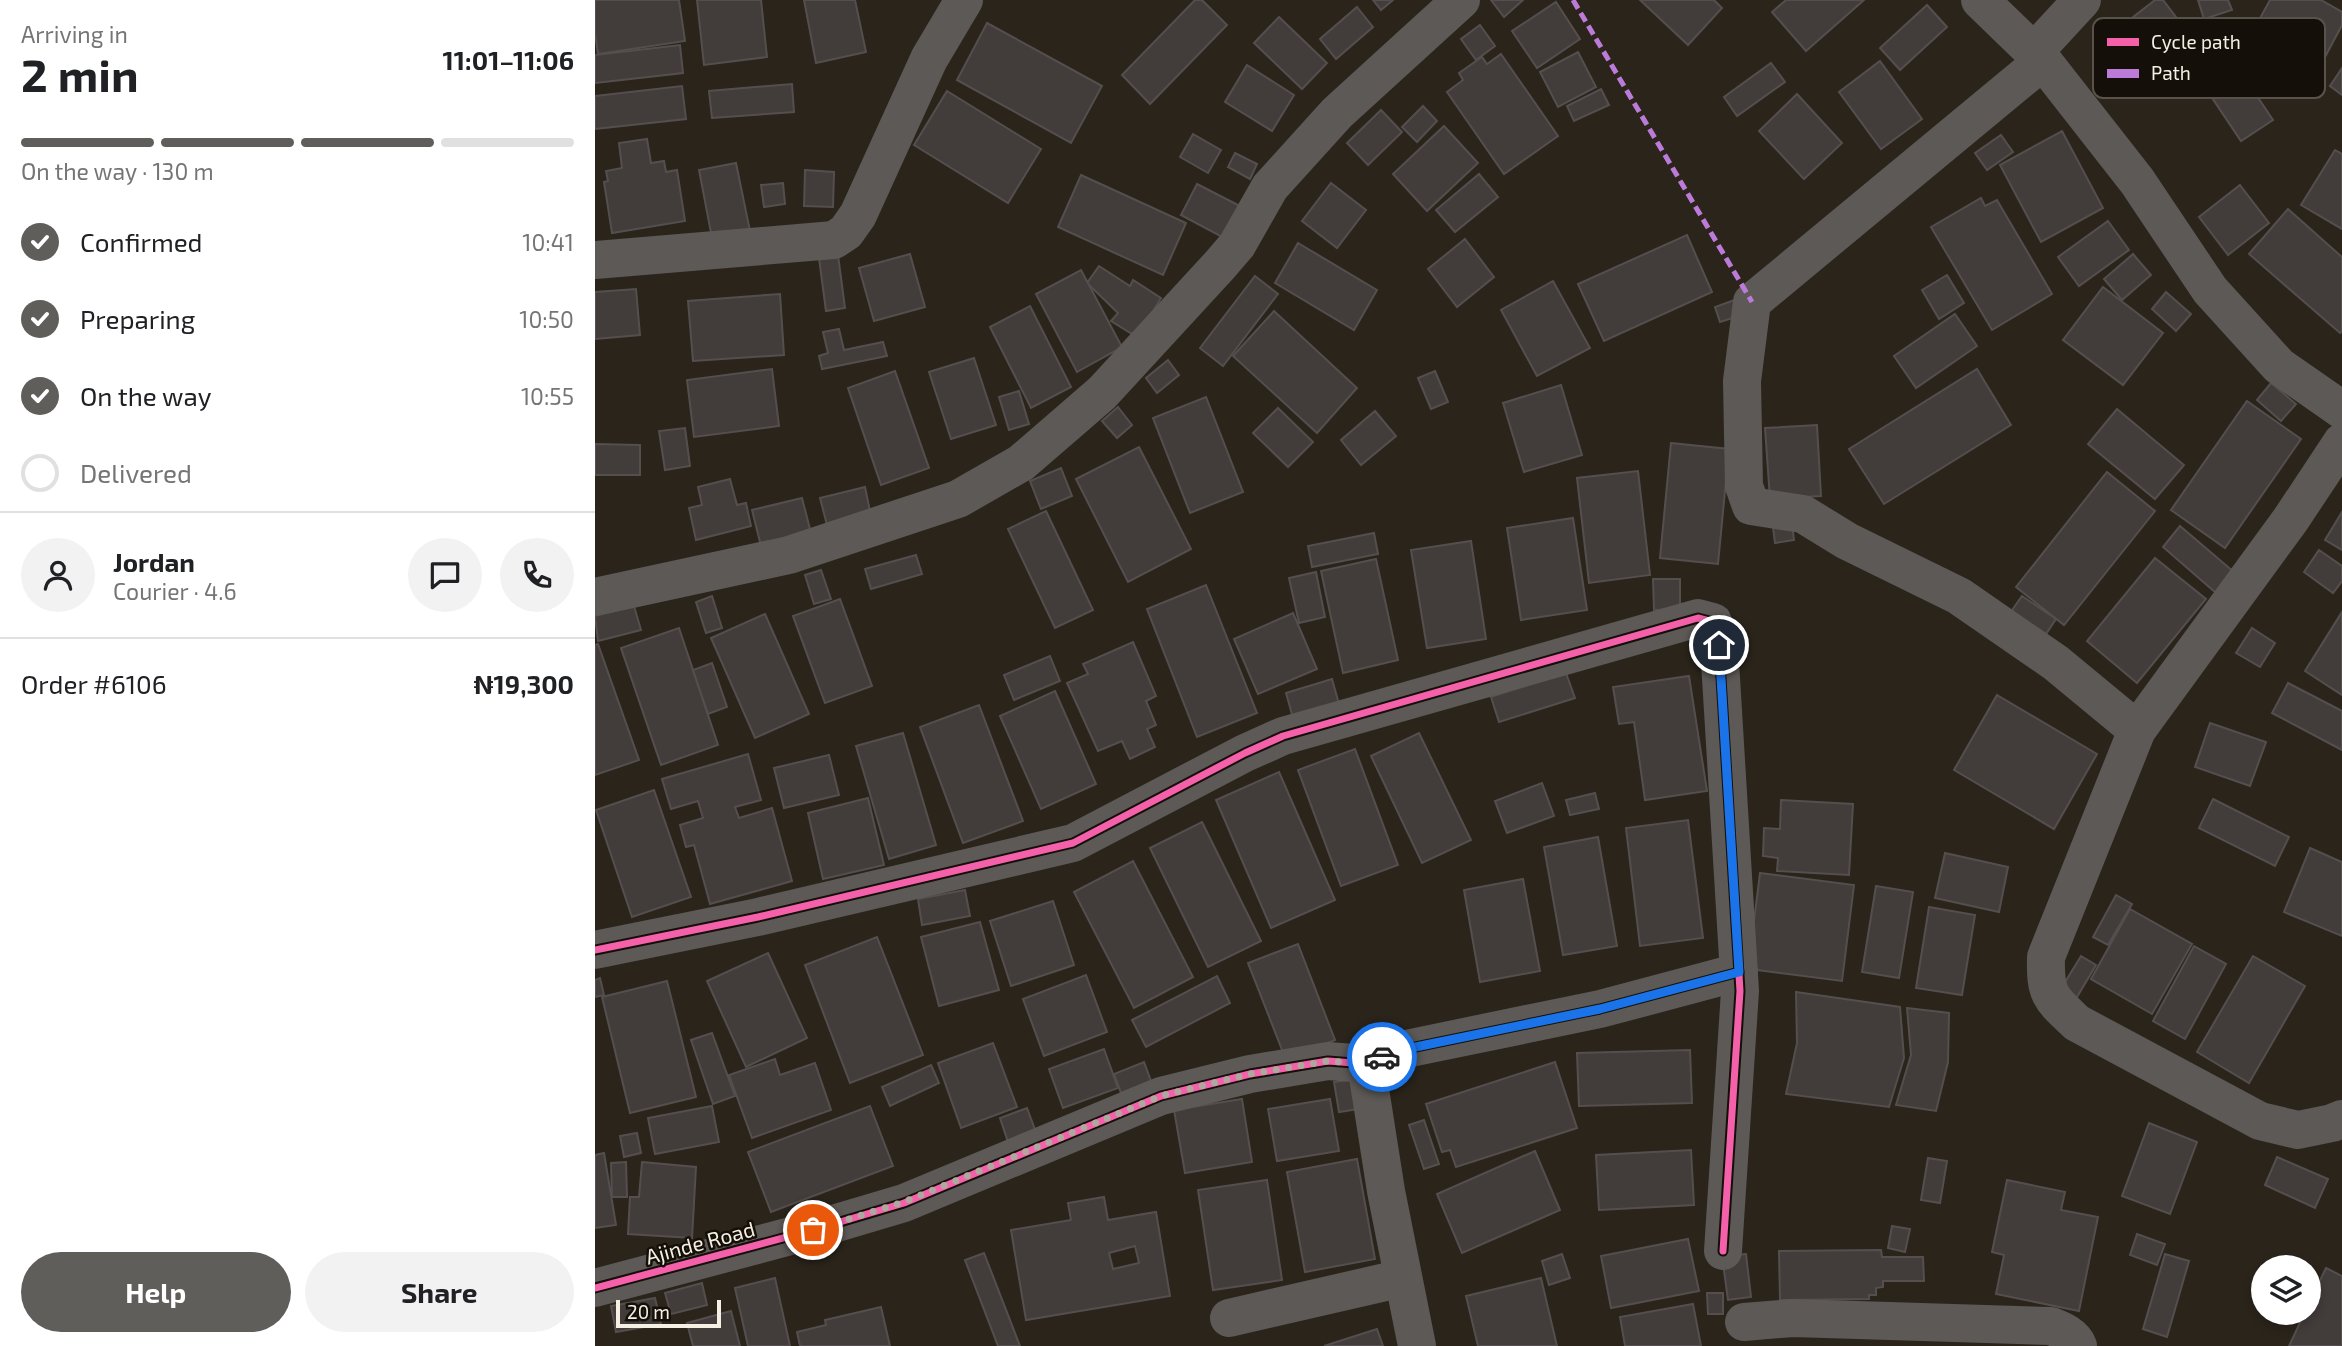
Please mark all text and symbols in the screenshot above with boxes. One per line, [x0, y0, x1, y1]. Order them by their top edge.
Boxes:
legend [2093, 18, 2325, 98]
text: Arriving in [21, 20, 128, 48]
text: Cycle path [2151, 30, 2241, 53]
text: 11:01–11:06 [443, 44, 574, 75]
text: 2 min [21, 46, 139, 101]
text: Path [2151, 61, 2191, 84]
text: On the way · 130 m [21, 157, 214, 185]
icon: check [21, 223, 59, 261]
text: Confirmed [80, 226, 203, 257]
text: 10:41 [522, 228, 574, 256]
icon: check [21, 300, 59, 338]
text: Preparing [80, 303, 195, 334]
text: 10:50 [519, 305, 574, 333]
icon: check [21, 377, 59, 415]
text: On the way [80, 380, 211, 411]
text: 10:55 [521, 382, 574, 410]
text: Delivered [80, 457, 192, 488]
button: person [21, 538, 95, 612]
button: chat [408, 538, 482, 612]
button: phone [500, 538, 574, 612]
text: Jordan [113, 546, 195, 577]
text: Courier · 4.6 [113, 577, 237, 605]
pin [1689, 615, 1749, 675]
icon: home [1700, 626, 1738, 664]
text: Order #6106 [21, 668, 167, 699]
text: ₦19,300 [473, 668, 574, 699]
courier [1347, 1022, 1417, 1092]
icon: car [1363, 1038, 1401, 1076]
pin [783, 1200, 843, 1260]
icon: bag [794, 1211, 832, 1249]
street label: Ajinde Road [643, 1215, 758, 1270]
button: Help [21, 1252, 291, 1332]
button: Share [305, 1252, 574, 1332]
map controls [2251, 1255, 2321, 1325]
button: layers [2251, 1255, 2321, 1325]
scale bar [616, 1297, 721, 1329]
text: 20 m [627, 1300, 670, 1323]

